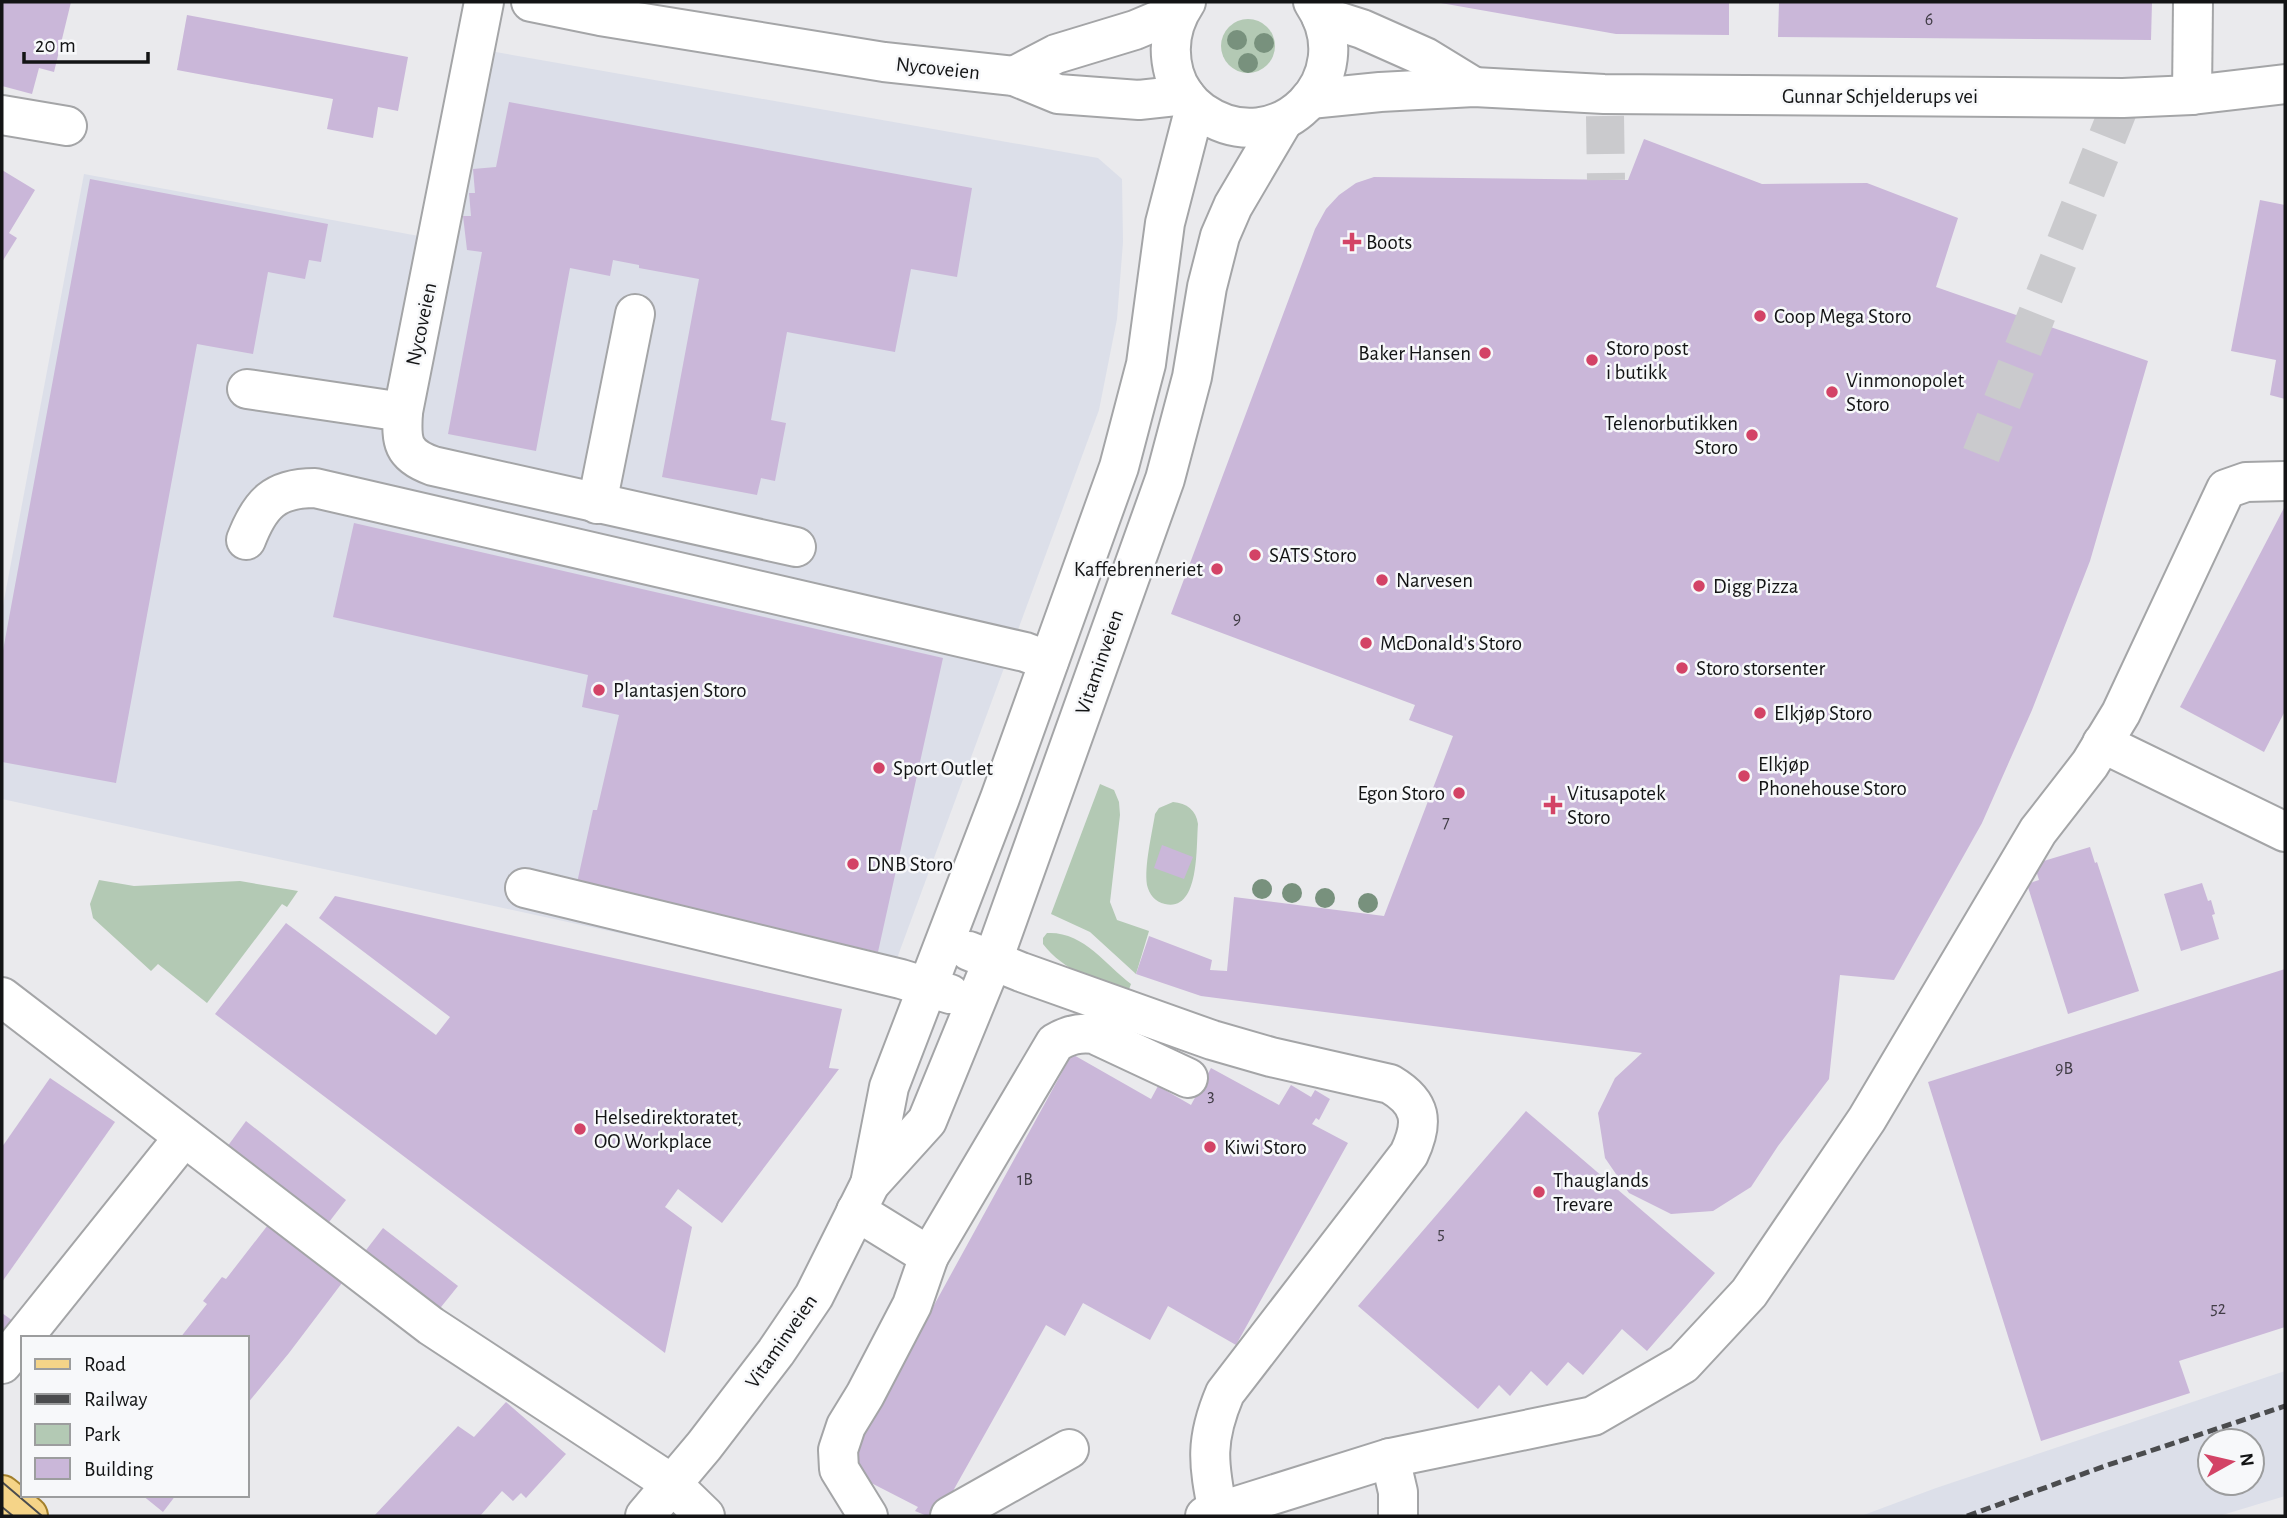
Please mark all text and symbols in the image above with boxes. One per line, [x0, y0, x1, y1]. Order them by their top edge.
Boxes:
house number: 6 [1925, 11, 1933, 29]
scale bar [24, 21, 149, 65]
text: 20 m [35, 35, 76, 56]
street label: Nycoveien [895, 54, 981, 83]
street label: Gunnar Schjelderups vei [1782, 86, 1978, 107]
place label: Boots [1366, 232, 1412, 253]
marker: Boots [1344, 234, 1360, 250]
street label: Nycoveien [402, 281, 441, 368]
place label: Coop Mega Storo [1774, 306, 1912, 327]
marker: Coop Mega Storo [1752, 308, 1768, 324]
place label: Storo post i butikk [1606, 338, 1689, 383]
place label: Baker Hansen [1358, 343, 1471, 364]
marker: Baker Hansen [1477, 345, 1493, 361]
marker: Storo post i butikk [1584, 352, 1600, 368]
place label: Vinmonopolet Storo [1846, 370, 1964, 415]
marker: Vinmonopolet Storo [1824, 384, 1840, 400]
place label: Telenorbutikken Storo [1604, 413, 1738, 458]
marker: Telenorbutikken Storo [1744, 427, 1760, 443]
place label: SATS Storo [1269, 545, 1357, 566]
marker: SATS Storo [1247, 547, 1263, 563]
place label: Kaffebrenneriet [1074, 559, 1203, 580]
marker: Kaffebrenneriet [1209, 561, 1225, 577]
place label: Narvesen [1396, 570, 1473, 591]
marker: Narvesen [1374, 572, 1390, 588]
place label: Digg Pizza [1713, 576, 1799, 597]
marker: Digg Pizza [1691, 578, 1707, 594]
street label: Vitaminveien [1072, 607, 1127, 717]
house number: 9 [1233, 610, 1241, 628]
place label: McDonald's Storo [1380, 633, 1522, 654]
marker: McDonald's Storo [1358, 635, 1374, 651]
place label: Storo storsenter [1696, 658, 1825, 679]
marker: Storo storsenter [1674, 660, 1690, 676]
place label: Plantasjen Storo [613, 680, 747, 701]
marker: Plantasjen Storo [591, 682, 607, 698]
place label: Elkjøp Storo [1774, 703, 1872, 724]
marker: Elkjøp Storo [1752, 705, 1768, 721]
place label: Elkjøp Phonehouse Storo [1758, 754, 1907, 799]
place label: Sport Outlet [893, 758, 993, 779]
marker: Sport Outlet [871, 760, 887, 776]
marker: Elkjøp Phonehouse Storo [1736, 768, 1752, 784]
place label: Egon Storo [1358, 783, 1445, 804]
place label: Vitusapotek Storo [1567, 783, 1666, 828]
marker: Egon Storo [1451, 785, 1467, 801]
marker: Vitusapotek Storo [1545, 797, 1561, 813]
house number: 7 [1442, 814, 1450, 832]
place label: DNB Storo [867, 854, 953, 875]
marker: DNB Storo [845, 856, 861, 872]
house number: 9B [2055, 1060, 2073, 1078]
house number: 3 [1207, 1087, 1215, 1105]
place label: Helsedirektoratet, OO Workplace [594, 1107, 742, 1152]
marker: Helsedirektoratet, OO Workplace [572, 1121, 588, 1137]
place label: Kiwi Storo [1224, 1137, 1307, 1158]
marker: Kiwi Storo [1202, 1139, 1218, 1155]
place label: Thauglands Trevare [1553, 1170, 1649, 1215]
house number: 1B [1017, 1171, 1033, 1189]
marker: Thauglands Trevare [1531, 1184, 1547, 1200]
house number: 5 [1437, 1225, 1445, 1243]
street label: Vitaminveien [741, 1290, 821, 1392]
house number: 52 [2210, 1300, 2226, 1318]
legend [21, 1336, 248, 1497]
text: Road [84, 1354, 126, 1375]
text: Railway [84, 1389, 147, 1410]
text: Park [84, 1424, 121, 1445]
north arrow [2196, 1427, 2266, 1497]
text: N [2236, 1452, 2257, 1468]
text: Building [84, 1459, 154, 1480]

